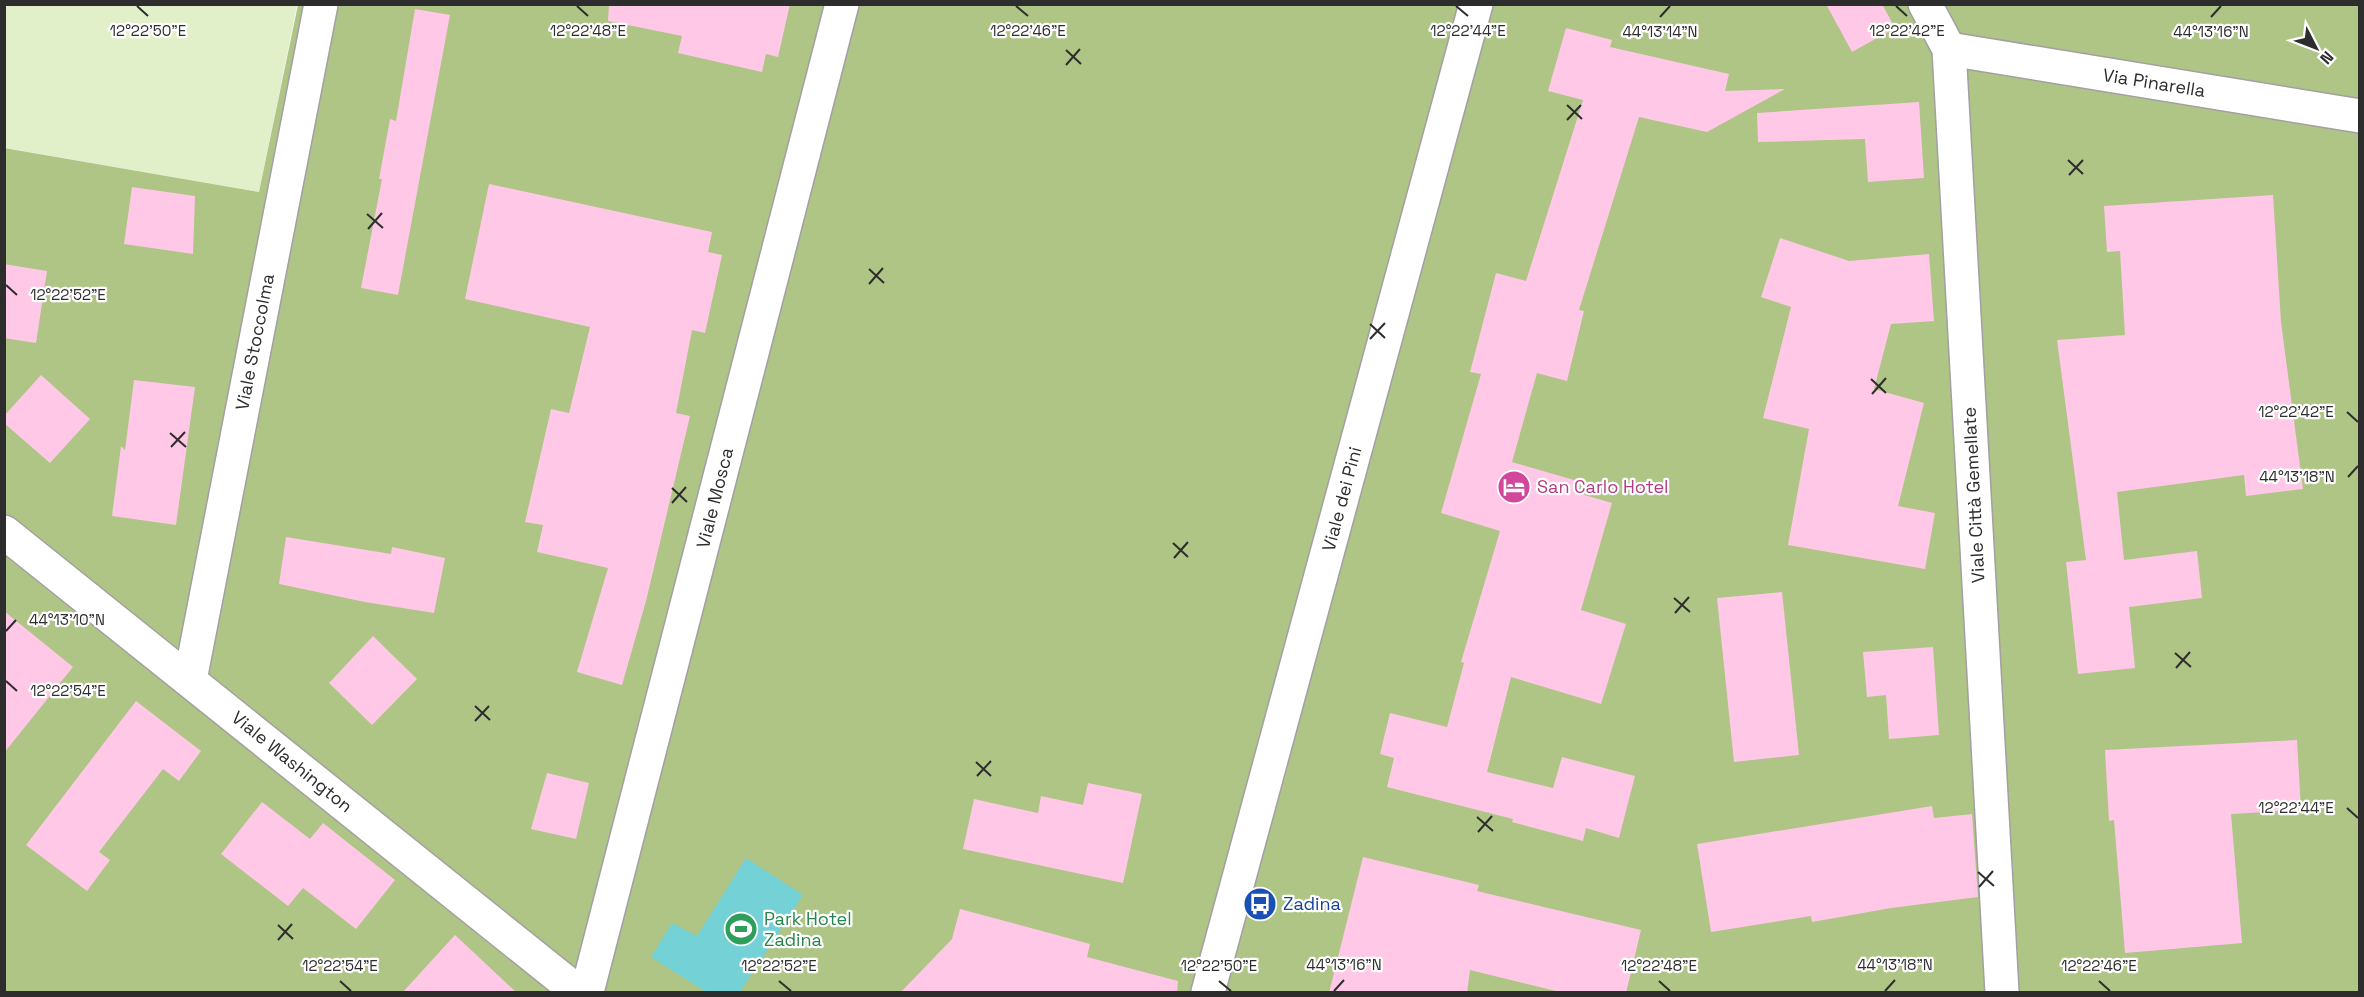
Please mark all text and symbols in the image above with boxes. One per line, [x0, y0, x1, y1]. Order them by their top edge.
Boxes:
north arrow [2286, 18, 2346, 78]
text: 12°22'50"E [110, 21, 186, 40]
text: 12°22'48"E [550, 21, 626, 40]
text: 12°22'46"E [990, 21, 1066, 40]
text: 12°22'44"E [1430, 21, 1506, 40]
text: 12°22'42"E [1869, 21, 1945, 40]
text: 44°13'14"N [1622, 22, 1698, 41]
text: 44°13'16"N [2173, 22, 2249, 41]
text: N [2315, 47, 2338, 69]
street label: Via Pinarella [2101, 63, 2207, 102]
street label: Viale Stoccolma [230, 272, 279, 412]
text: 12°22'52"E [30, 285, 106, 304]
text: 12°22'42"E [2258, 402, 2334, 421]
street label: Viale Città Gemellate [1957, 406, 1990, 584]
street label: Viale dei Pini [1316, 444, 1367, 554]
street label: Viale Mosca [691, 445, 738, 551]
text: 44°13'18"N [2259, 467, 2335, 486]
hotel icon: San Carlo Hotel [1496, 469, 1532, 505]
place label: San Carlo Hotel [1537, 475, 1669, 498]
text: 44°13'10"N [29, 610, 105, 629]
text: 12°22'54"E [30, 681, 106, 700]
street label: Viale Washington [227, 706, 357, 817]
text: 12°22'44"E [2258, 798, 2334, 817]
bus stop icon: Zadina [1242, 886, 1278, 922]
place label: Zadina [1283, 892, 1341, 915]
place label: Park Hotel Zadina [764, 907, 852, 951]
sports icon: Park Hotel Zadina [723, 911, 759, 947]
text: 44°13'16"N [1306, 955, 1382, 974]
text: 44°13'18"N [1857, 955, 1933, 974]
text: 12°22'54"E [302, 956, 378, 975]
text: 12°22'52"E [741, 956, 817, 975]
text: 12°22'50"E [1181, 956, 1257, 975]
text: 12°22'48"E [1621, 956, 1697, 975]
text: 12°22'46"E [2061, 956, 2137, 975]

